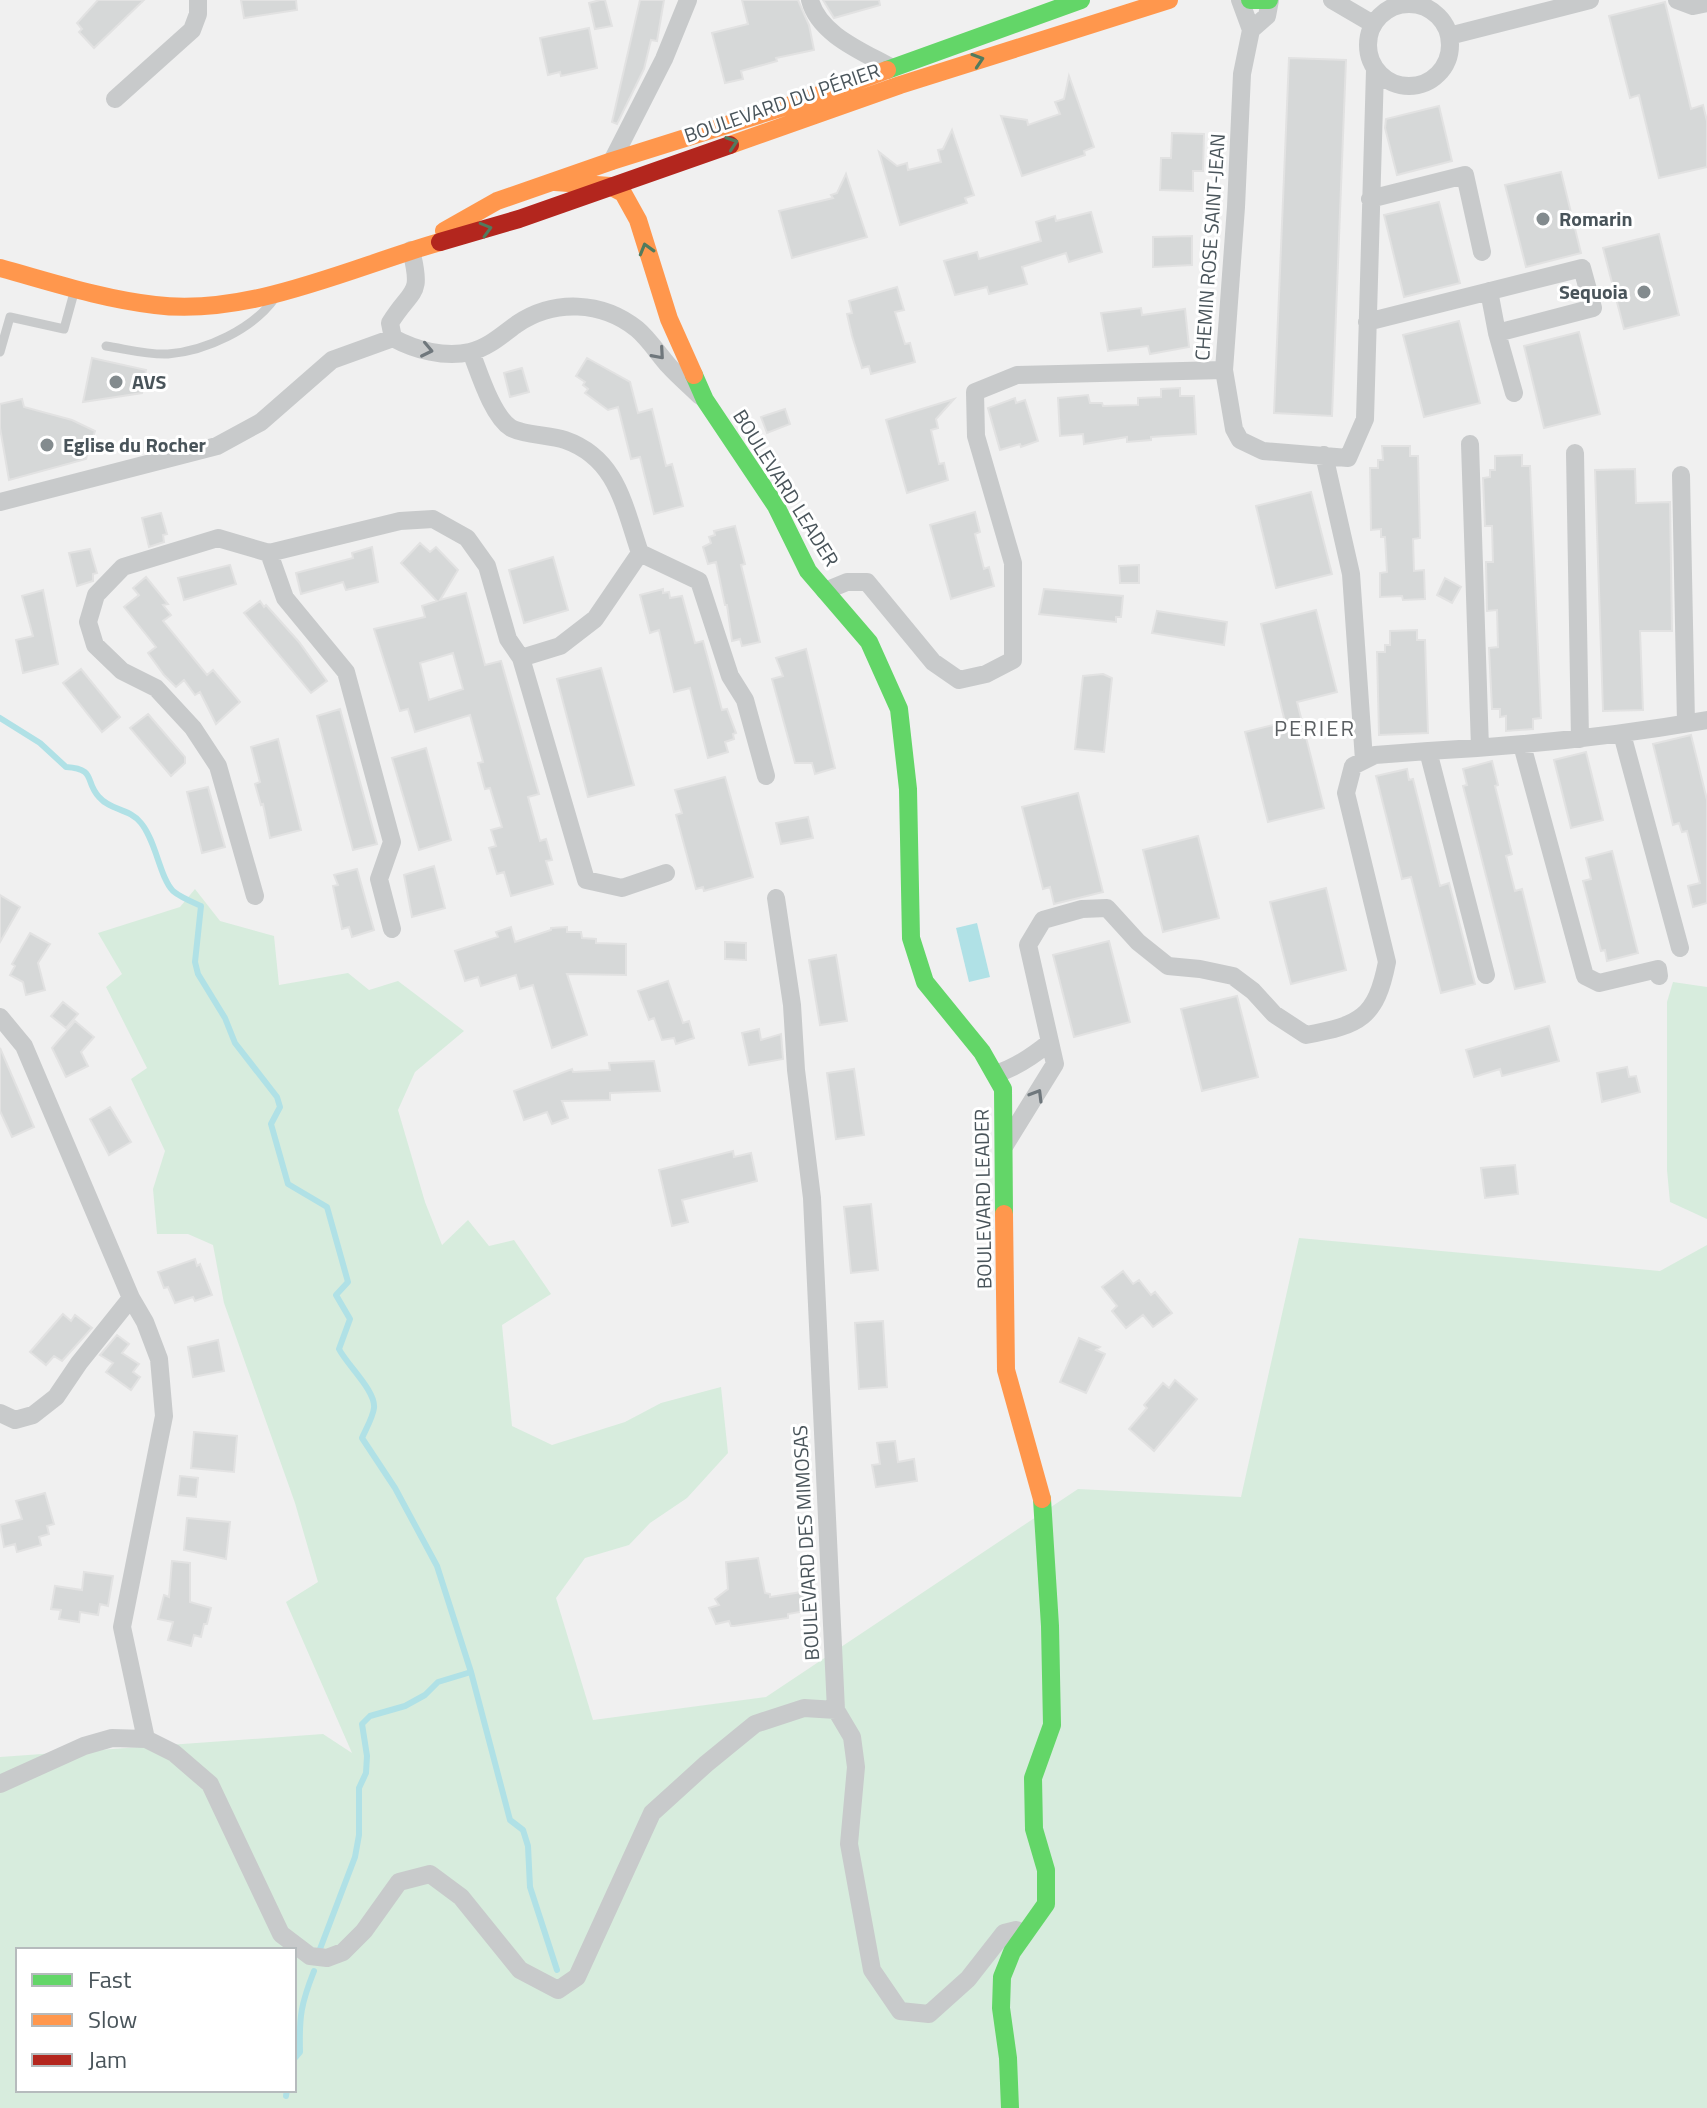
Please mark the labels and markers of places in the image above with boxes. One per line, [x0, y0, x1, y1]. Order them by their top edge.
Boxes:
place label: Romarin [1559, 203, 1633, 234]
marker: Romarin [1534, 210, 1552, 228]
place label: Sequoia [1559, 276, 1628, 307]
marker: Sequoia [1635, 283, 1653, 301]
place label: AVS [132, 366, 166, 397]
marker: AVS [107, 373, 125, 391]
place label: Eglise du Rocher [63, 429, 207, 460]
marker: Eglise du Rocher [38, 436, 56, 454]

